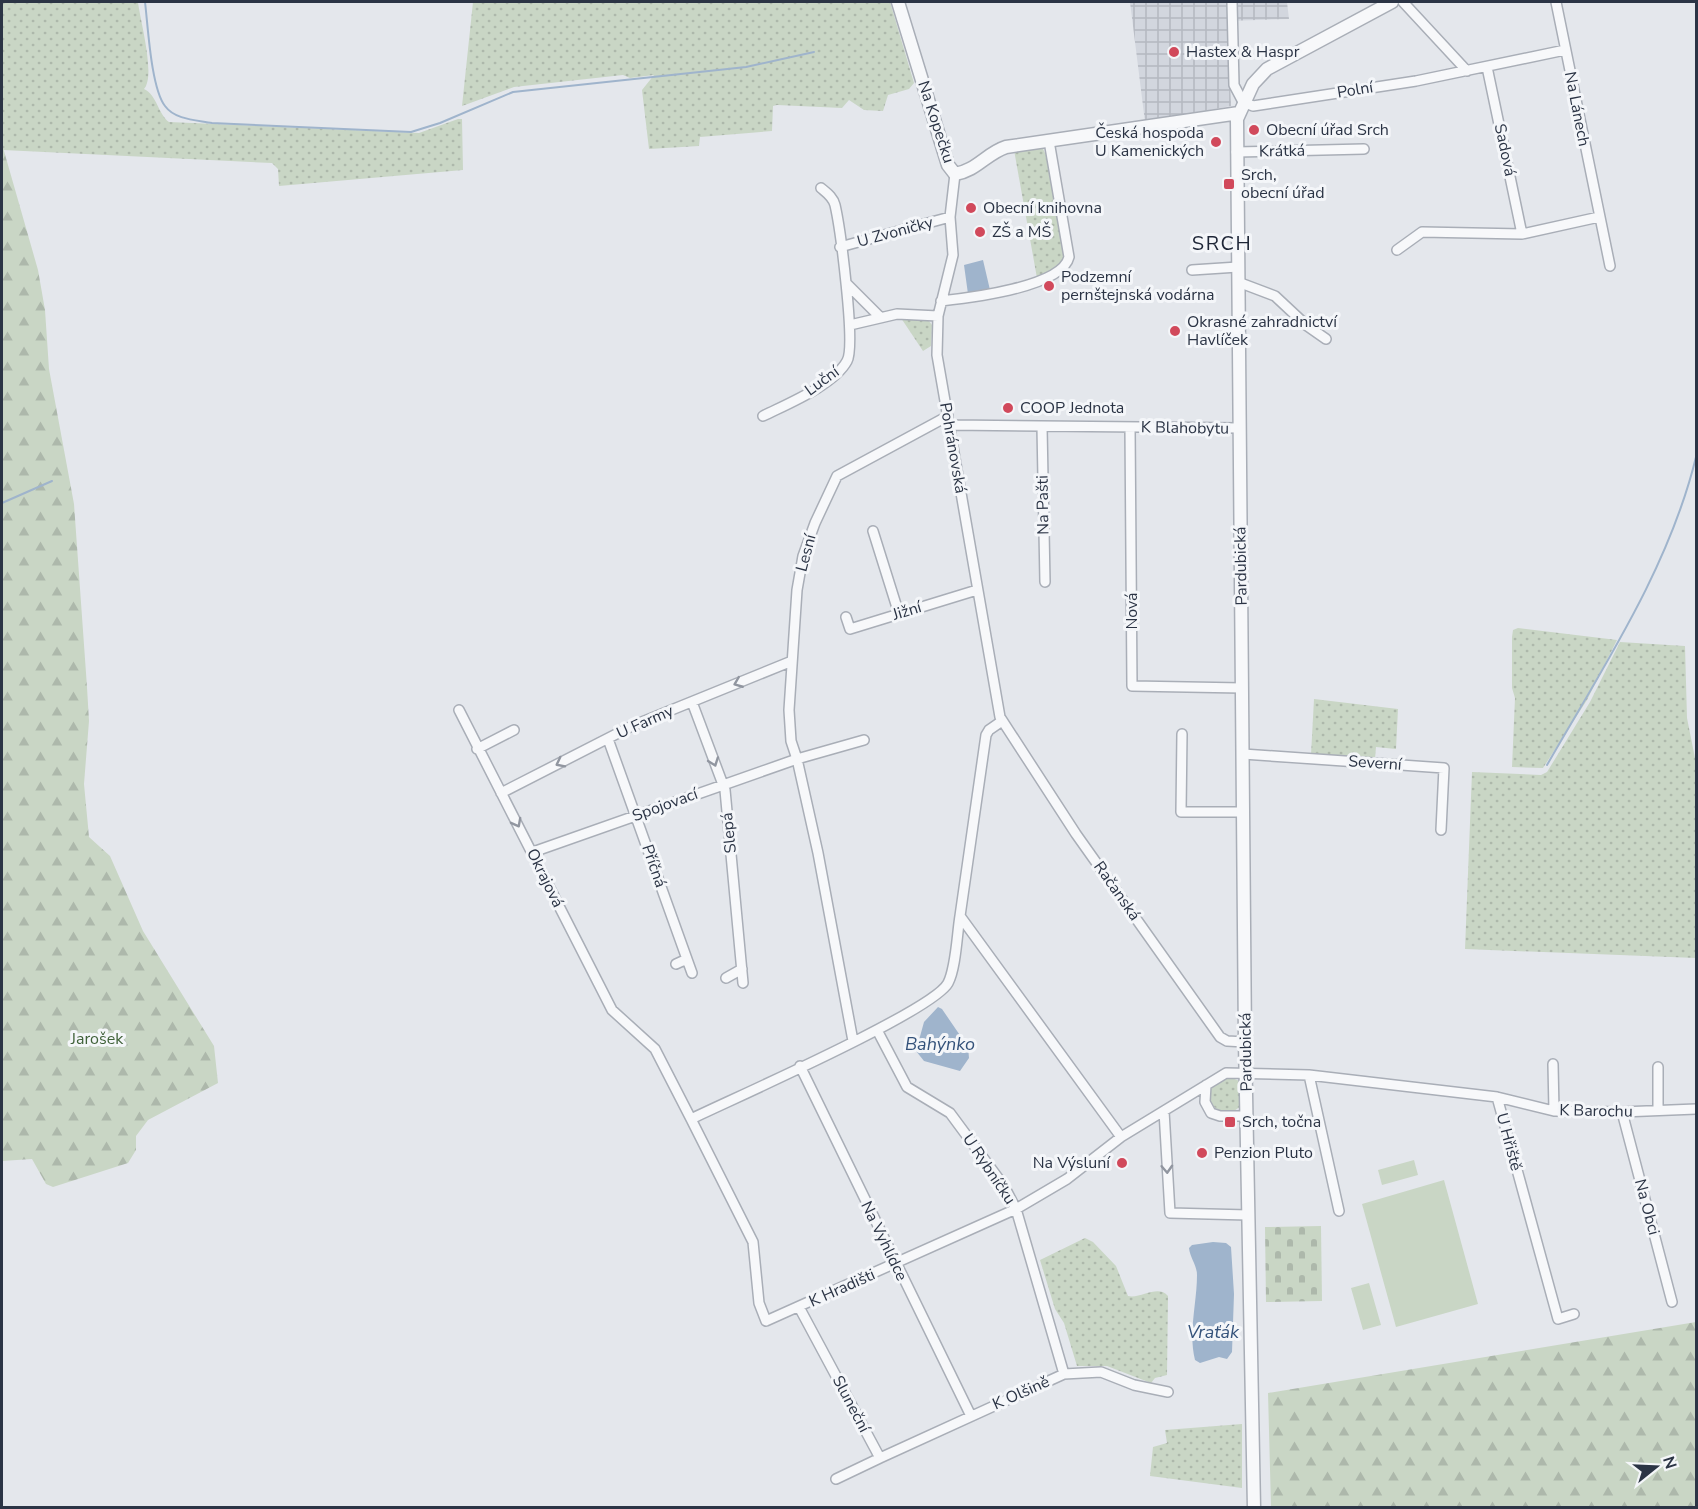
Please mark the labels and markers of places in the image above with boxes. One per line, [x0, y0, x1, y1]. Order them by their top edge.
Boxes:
place label: Hastex & Haspr [1186, 41, 1300, 63]
marker: Hastex & Haspr [1167, 45, 1181, 59]
place label: Obecní úřad Srch [1266, 119, 1389, 141]
place label: Česká hospoda U Kamenických [1095, 122, 1204, 162]
marker: Obecní úřad Srch [1247, 123, 1261, 137]
marker: Česká hospoda U Kamenických [1209, 135, 1223, 149]
place label: Srch, obecní úřad [1241, 164, 1325, 204]
marker: Srch, obecní úřad [1222, 177, 1236, 191]
place label: Obecní knihovna [983, 197, 1102, 219]
marker: Obecní knihovna [964, 201, 978, 215]
place label: ZŠ a MŠ [992, 221, 1052, 243]
marker: ZŠ a MŠ [973, 225, 987, 239]
place label: Podzemní pernštejnská vodárna [1061, 266, 1215, 306]
marker: Podzemní pernštejnská vodárna [1042, 279, 1056, 293]
place label: Okrasné zahradnictví Havlíček [1187, 311, 1338, 351]
marker: Okrasné zahradnictví Havlíček [1168, 324, 1182, 338]
place label: COOP Jednota [1020, 397, 1124, 419]
marker: COOP Jednota [1001, 401, 1015, 415]
place label: Srch, točna [1242, 1111, 1321, 1133]
marker: Srch, točna [1223, 1115, 1237, 1129]
place label: Penzion Pluto [1214, 1142, 1313, 1164]
marker: Penzion Pluto [1195, 1146, 1209, 1160]
place label: Na Výsluní [1033, 1152, 1111, 1174]
marker: Na Výsluní [1115, 1156, 1129, 1170]

